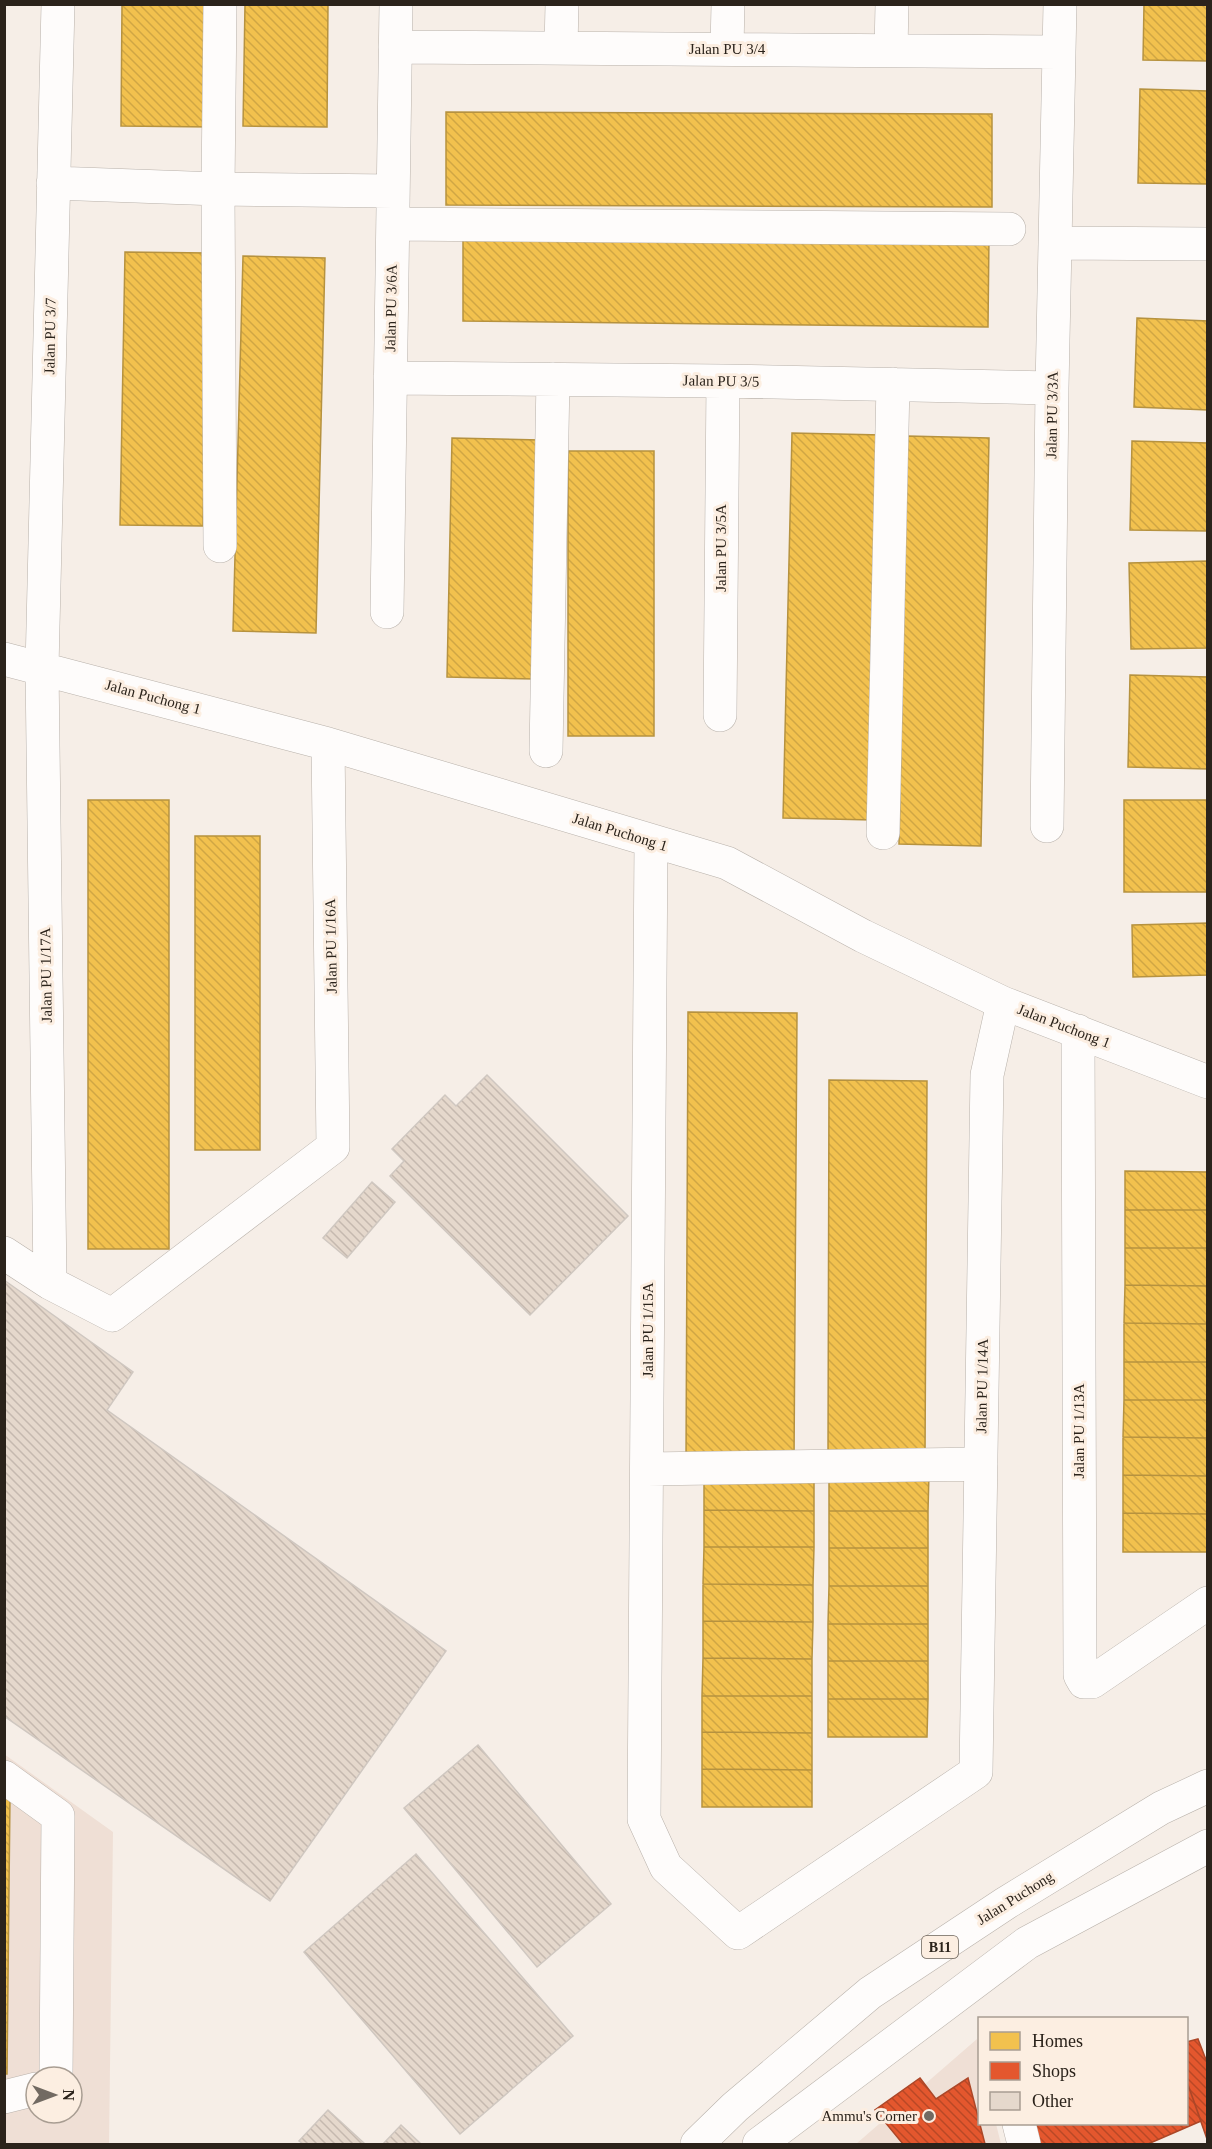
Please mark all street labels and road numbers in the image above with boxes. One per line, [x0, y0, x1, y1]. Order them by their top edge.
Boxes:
street label: Jalan PU 3/4 [689, 41, 766, 57]
street label: Jalan PU 3/6A [382, 264, 400, 352]
street label: Jalan PU 3/7 [41, 297, 59, 374]
street label: Jalan PU 3/3A [1043, 371, 1061, 459]
street label: Jalan PU 3/5 [683, 372, 759, 390]
street label: Jalan PU 3/5A [713, 504, 729, 592]
street label: Jalan Puchong 1 [103, 677, 203, 717]
street label: Jalan Puchong 1 [571, 810, 669, 854]
street label: Jalan PU 1/16A [322, 898, 340, 994]
street label: Jalan PU 1/17A [37, 927, 55, 1023]
street label: Jalan Puchong 1 [1015, 1001, 1113, 1051]
street label: Jalan PU 1/15A [640, 1282, 656, 1378]
street label: Jalan PU 1/14A [973, 1338, 991, 1434]
street label: Jalan PU 1/13A [1071, 1383, 1087, 1479]
street label: Jalan Puchong [974, 1868, 1057, 1928]
road number: B11 [922, 1936, 958, 1958]

